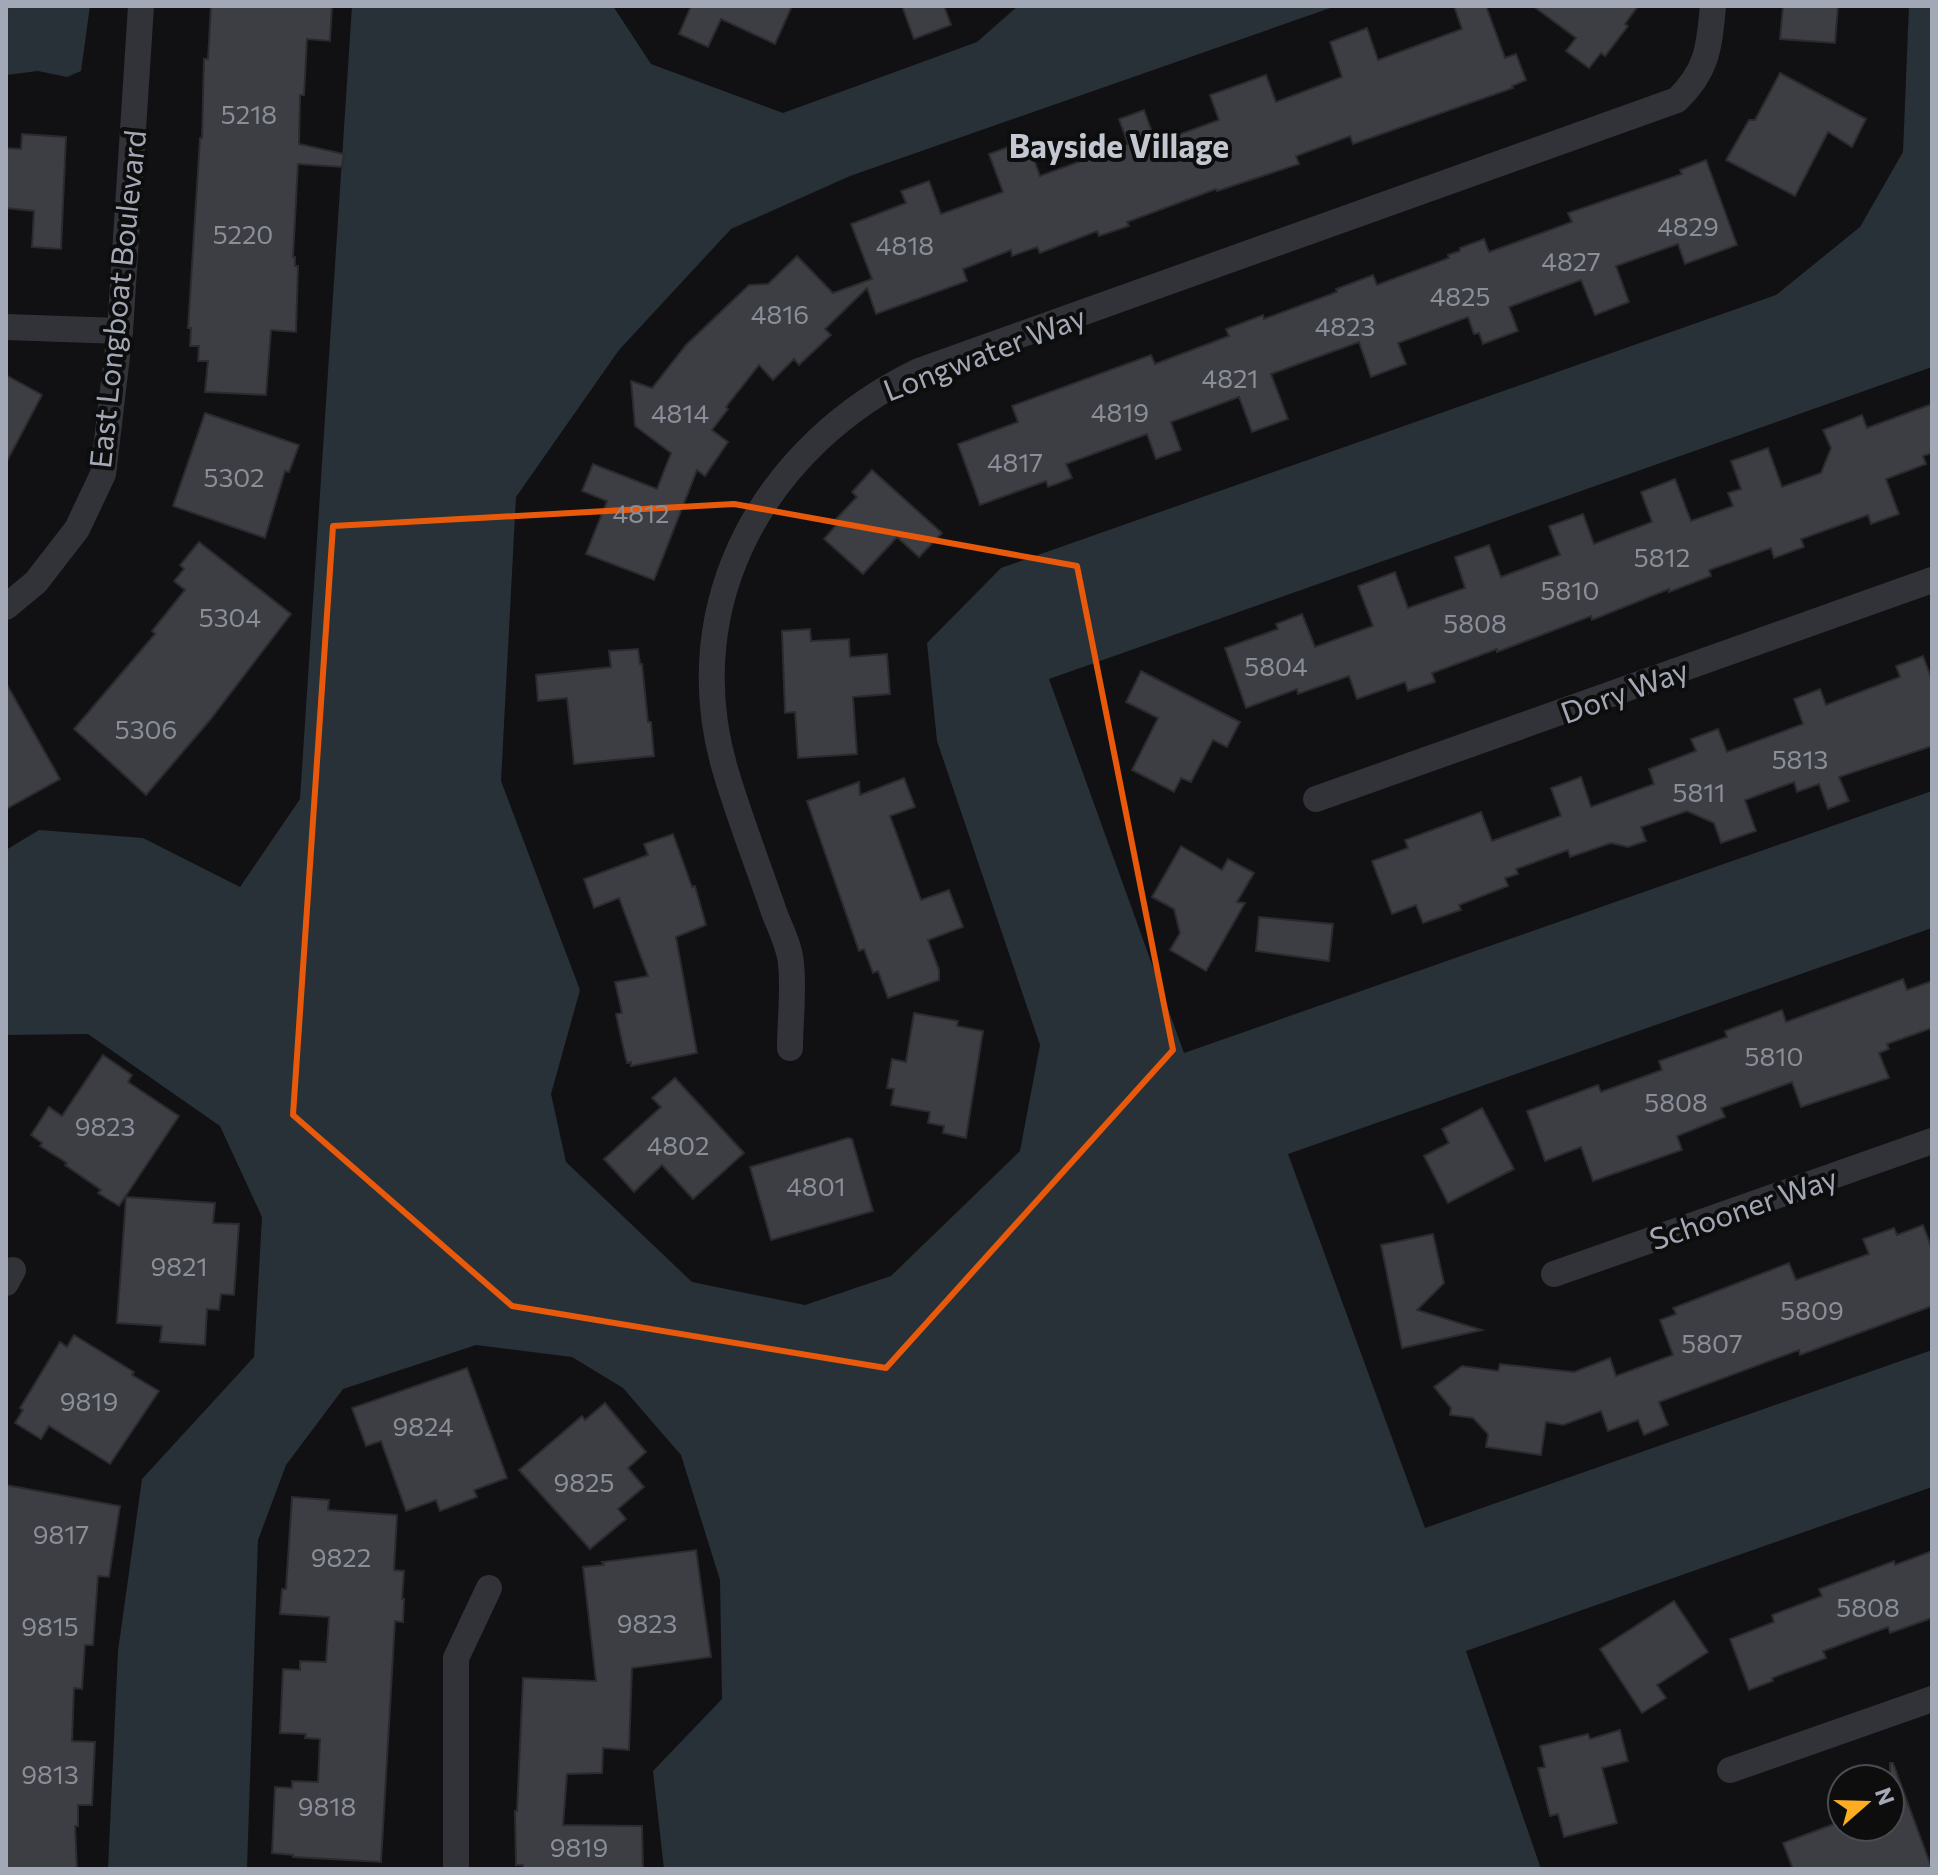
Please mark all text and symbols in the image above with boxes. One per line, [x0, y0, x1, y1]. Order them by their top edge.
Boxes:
house number: 5218 [221, 98, 277, 129]
district label: Bayside Village [1009, 125, 1229, 165]
street label: East Longboat Boulevard [80, 128, 152, 470]
house number: 4829 [1657, 210, 1719, 241]
house number: 5220 [213, 218, 273, 249]
house number: 4818 [876, 229, 934, 260]
house number: 4827 [1541, 245, 1601, 276]
house number: 4825 [1430, 280, 1490, 311]
street label: Longwater Way [878, 296, 1090, 408]
house number: 4816 [751, 298, 809, 329]
house number: 4823 [1315, 310, 1375, 341]
house number: 4821 [1202, 362, 1258, 393]
house number: 4819 [1091, 396, 1149, 427]
house number: 4814 [651, 397, 709, 428]
house number: 4817 [987, 446, 1043, 477]
house number: 5302 [203, 461, 265, 492]
house number: 4812 [613, 497, 669, 528]
house number: 5812 [1634, 541, 1690, 572]
house number: 5810 [1541, 574, 1599, 605]
house number: 5304 [199, 601, 261, 632]
house number: 5808 [1443, 607, 1507, 638]
house number: 5804 [1244, 650, 1308, 681]
street label: Dory Way [1555, 650, 1693, 730]
house number: 5306 [115, 713, 177, 744]
house number: 5813 [1772, 743, 1828, 774]
house number: 5811 [1673, 776, 1725, 807]
house number: 5810 [1745, 1040, 1803, 1071]
house number: 5808 [1644, 1086, 1708, 1117]
house number: 9823 [75, 1110, 135, 1141]
house number: 4802 [647, 1129, 709, 1160]
street label: Schooner Way [1644, 1158, 1842, 1256]
house number: 4801 [786, 1170, 846, 1201]
house number: 9821 [150, 1250, 208, 1281]
house number: 5809 [1780, 1294, 1844, 1325]
house number: 5807 [1681, 1327, 1743, 1358]
house number: 9819 [60, 1385, 118, 1416]
house number: 9824 [392, 1410, 454, 1441]
house number: 9825 [554, 1466, 614, 1497]
house number: 9817 [33, 1518, 89, 1549]
house number: 9822 [311, 1541, 371, 1572]
house number: 5808 [1836, 1591, 1900, 1622]
house number: 9823 [617, 1607, 677, 1638]
house number: 9815 [21, 1610, 79, 1641]
house number: 9813 [21, 1758, 79, 1789]
north arrow [1826, 1763, 1906, 1843]
text: N [1870, 1784, 1901, 1808]
house number: 9818 [298, 1790, 356, 1821]
house number: 9819 [550, 1831, 608, 1862]

